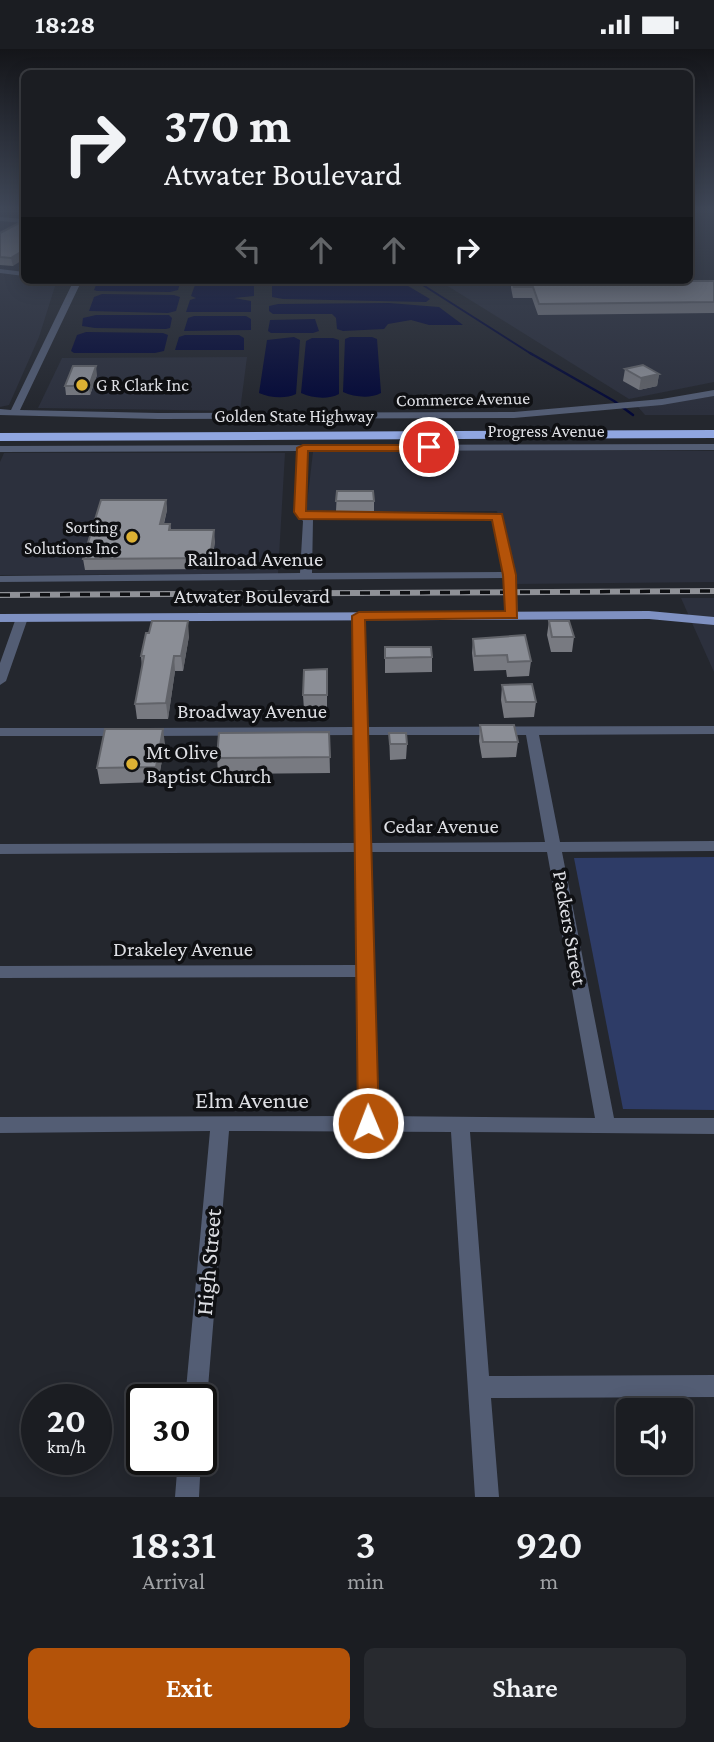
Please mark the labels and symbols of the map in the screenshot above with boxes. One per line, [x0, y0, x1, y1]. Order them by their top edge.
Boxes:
place label: G R Clark Inc [96, 375, 189, 395]
marker: G R Clark Inc [74, 377, 90, 393]
street label: Commerce Avenue [396, 388, 530, 410]
street label: Golden State Highway [214, 406, 375, 426]
pin [399, 417, 459, 477]
street label: Progress Avenue [487, 421, 605, 441]
place label: Sorting Solutions Inc [24, 517, 119, 558]
marker: Sorting Solutions Inc [124, 529, 140, 545]
street label: Railroad Avenue [187, 547, 323, 571]
street label: Atwater Boulevard [174, 584, 330, 608]
street label: Broadway Avenue [177, 699, 327, 723]
place label: Mt Olive Baptist Church [146, 740, 272, 788]
marker: Mt Olive Baptist Church [124, 756, 140, 772]
street label: Cedar Avenue [383, 814, 499, 838]
street label: Packers Street [548, 869, 592, 988]
street label: Drakeley Avenue [113, 937, 253, 961]
street label: Elm Avenue [195, 1086, 309, 1113]
position arrow [331, 1086, 405, 1160]
street label: High Street [190, 1206, 226, 1317]
speed limit sign: 30 [126, 1384, 217, 1475]

